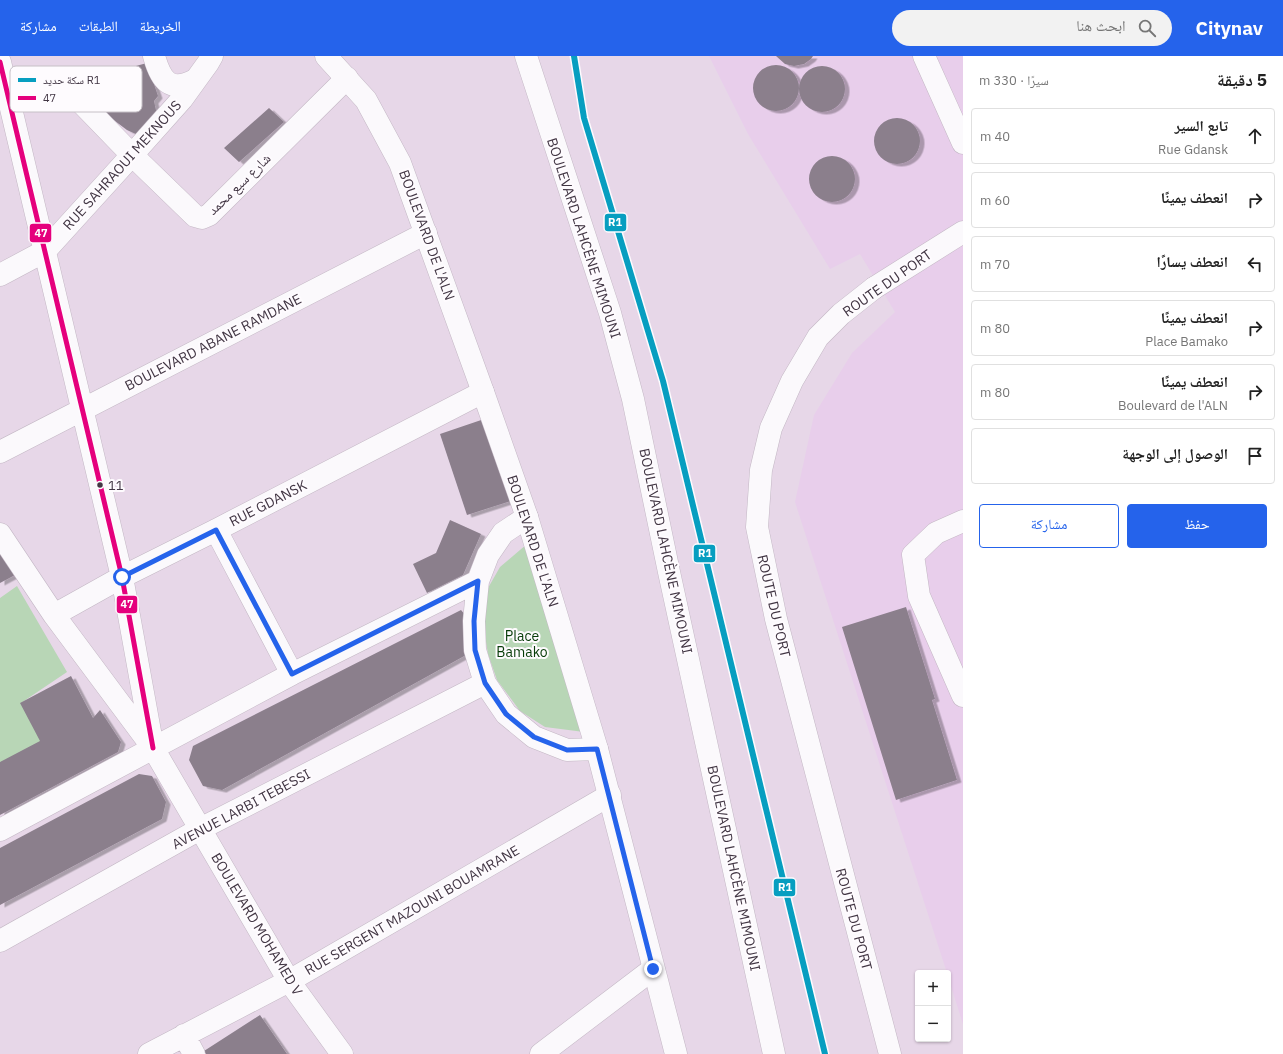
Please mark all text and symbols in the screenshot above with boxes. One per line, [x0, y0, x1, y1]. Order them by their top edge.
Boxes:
search box [892, 10, 1172, 46]
text: ابحث هنا [1076, 16, 1126, 35]
text: Citynav [1196, 16, 1263, 40]
text: مشاركة [20, 17, 57, 35]
text: الطبقات [79, 17, 118, 35]
text: الخريطة [140, 17, 181, 35]
icon: search [1136, 17, 1158, 39]
legend [10, 66, 142, 112]
text: 5 دقيقة [1217, 69, 1267, 91]
text: سيرًا · 330 m [979, 72, 1049, 89]
text: سكة حديد R1 [43, 73, 101, 87]
text: 47 [43, 91, 56, 105]
street label: RUE SAHRAOUI MEKNOUS [59, 96, 185, 234]
text: تابع السير [1174, 116, 1228, 135]
icon: ahead [1244, 125, 1266, 147]
text: 40 m [980, 128, 1010, 145]
street label: BOULEVARD LAHCÈNE MIMOUNI [543, 135, 626, 341]
text: Rue Gdansk [1158, 141, 1228, 158]
street label: شارع سبع محمد [203, 149, 275, 219]
street label: BOULEVARD DE L'ALN [395, 167, 459, 303]
text: انعطف يمينًا [1161, 188, 1228, 207]
icon: right [1244, 189, 1266, 211]
text: 60 m [980, 192, 1010, 209]
line badge: R1 [604, 213, 627, 232]
text: R1 [608, 215, 622, 229]
line badge: 47 [29, 223, 52, 243]
text: 47 [34, 226, 48, 240]
street label: ROUTE DU PORT [839, 246, 935, 320]
text: انعطف يسارًا [1156, 252, 1228, 271]
icon: left [1244, 253, 1266, 275]
text: 70 m [980, 256, 1010, 273]
street label: BOULEVARD ABANE RAMDANE [122, 289, 304, 395]
text: انعطف يمينًا [1161, 308, 1228, 327]
icon: right [1244, 317, 1266, 339]
text: 80 m [980, 320, 1010, 337]
text: Place Bamako [1145, 333, 1228, 350]
text: انعطف يمينًا [1161, 372, 1228, 391]
icon: right [1244, 381, 1266, 403]
text: 80 m [980, 384, 1010, 401]
text: Boulevard de l'ALN [1118, 397, 1228, 414]
text: الوصول إلى الوجهة [1122, 444, 1228, 463]
icon: arrive [1244, 445, 1266, 467]
street label: BOULEVARD LAHCÈNE MIMOUNI [635, 446, 698, 655]
street label: BOULEVARD DE L'ALN [503, 473, 563, 609]
street label: RUE GDANSK [226, 476, 310, 530]
place label: 11 [108, 477, 124, 494]
marker: 11 [95, 480, 105, 490]
button: مشاركة [979, 504, 1119, 548]
button: حفظ [1127, 504, 1267, 548]
line badge: R1 [693, 544, 716, 563]
text: R1 [698, 546, 712, 560]
street label: ROUTE DU PORT [753, 553, 795, 659]
route start [113, 568, 131, 586]
line badge: 47 [116, 595, 138, 614]
text: 47 [120, 597, 134, 611]
park label: Place Bamako [496, 627, 548, 661]
street label: BOULEVARD LAHCÈNE MIMOUNI [703, 763, 766, 972]
street label: AVENUE LARBI TEBESSI [169, 765, 313, 853]
street label: RUE SERGENT MAZOUNI BOUAMRANE [301, 841, 523, 979]
street label: BOULEVARD MOHAMED V [207, 849, 307, 999]
street label: ROUTE DU PORT [832, 866, 876, 972]
line badge: R1 [773, 878, 796, 897]
text: R1 [778, 880, 792, 894]
route end [644, 960, 662, 978]
map controls [915, 970, 951, 1042]
button: + [915, 970, 951, 1006]
button: − [915, 1006, 951, 1042]

